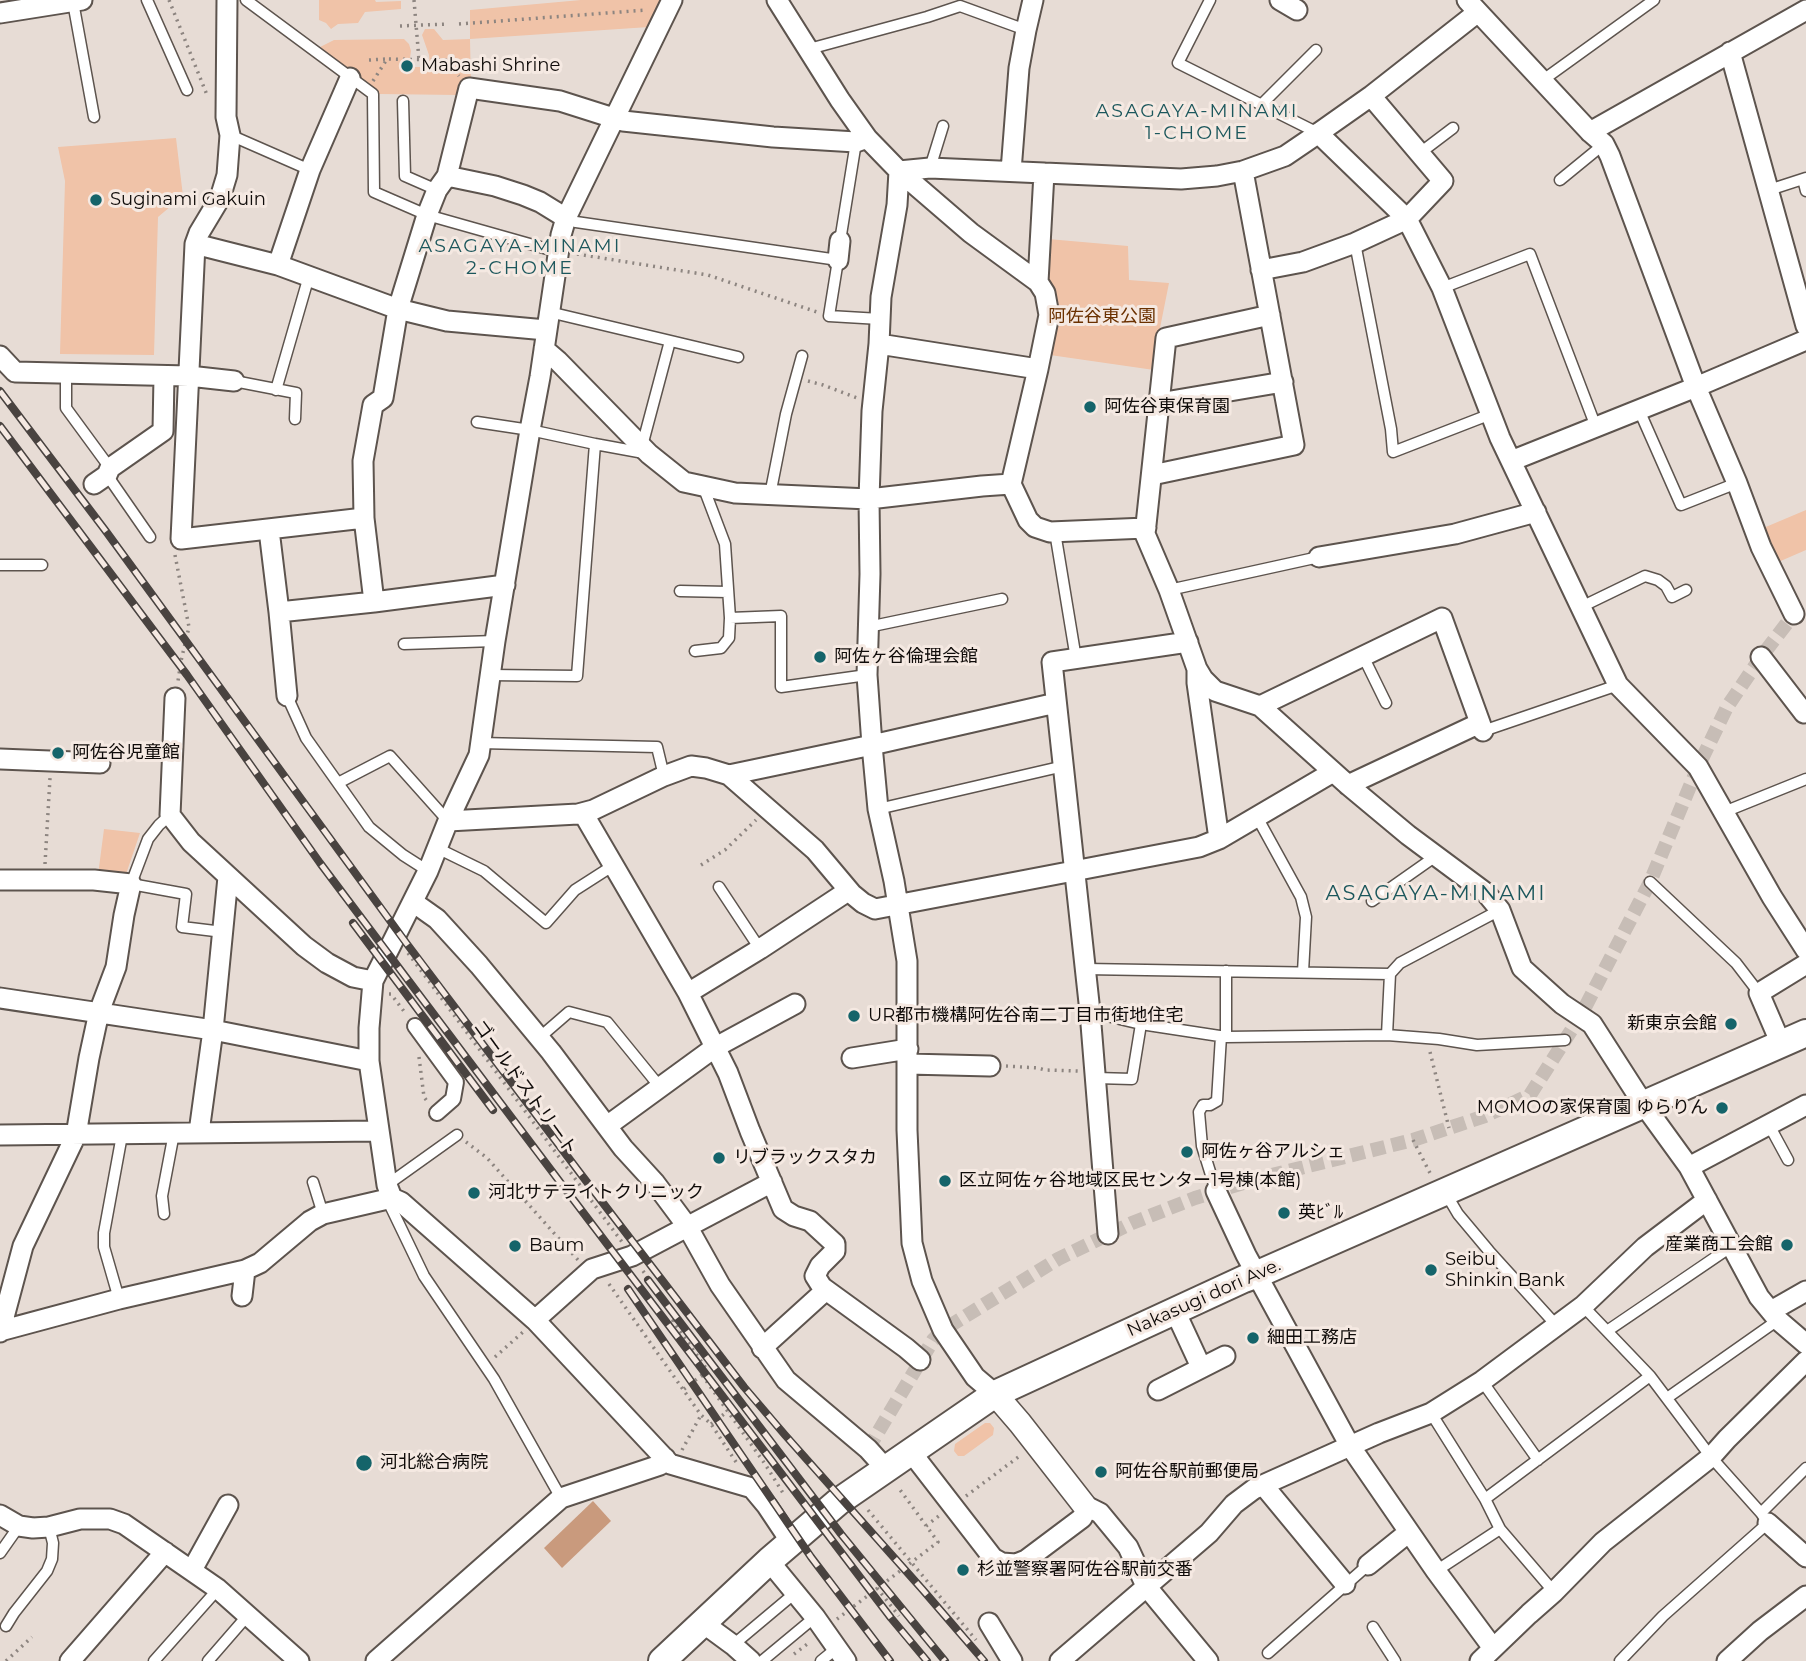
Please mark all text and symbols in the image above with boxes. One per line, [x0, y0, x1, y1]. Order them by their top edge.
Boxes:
place label: Mabashi Shrine [421, 55, 560, 77]
marker: Mabashi Shrine [399, 58, 415, 74]
district label: ASAGAYA-MINAMI 1-CHOME [1097, 100, 1297, 144]
place label: Suginami Gakuin [110, 189, 266, 211]
marker: Suginami Gakuin [88, 192, 104, 208]
district label: ASAGAYA-MINAMI 2-CHOME [420, 235, 620, 279]
park label: 阿佐谷東公園 [1048, 306, 1156, 328]
place label: 阿佐谷東保育園 [1104, 396, 1230, 418]
marker: 阿佐谷東保育園 [1082, 399, 1098, 415]
place label: 阿佐ヶ谷倫理会館 [834, 646, 978, 668]
marker: 阿佐ヶ谷倫理会館 [812, 649, 828, 665]
place label: 阿佐谷児童館 [72, 742, 180, 764]
marker: 阿佐谷児童館 [50, 745, 66, 761]
district label: ASAGAYA-MINAMI [1327, 881, 1545, 907]
place label: UR都市機構阿佐谷南二丁目市街地住宅 [868, 1005, 1183, 1027]
marker: UR都市機構阿佐谷南二丁目市街地住宅 [846, 1008, 862, 1024]
place label: 新東京会館 [1627, 1013, 1717, 1035]
street label: ゴールドストリート [469, 1016, 581, 1160]
marker: 新東京会館 [1723, 1016, 1739, 1032]
place label: MOMOの家保育園 ゆらりん [1477, 1097, 1708, 1119]
marker: MOMOの家保育園 ゆらりん [1714, 1100, 1730, 1116]
place label: 阿佐ヶ谷アルシェ [1201, 1141, 1345, 1163]
marker: 阿佐ヶ谷アルシェ [1179, 1144, 1195, 1160]
place label: リブラックスタカ [733, 1147, 877, 1169]
marker: リブラックスタカ [711, 1150, 727, 1166]
place label: 区立阿佐ヶ谷地域区民センター1号棟(本館) [959, 1170, 1301, 1192]
marker: 区立阿佐ヶ谷地域区民センター1号棟(本館) [937, 1173, 953, 1189]
place label: 河北サテライトクリニック [488, 1182, 704, 1204]
marker: 河北サテライトクリニック [466, 1185, 482, 1201]
place label: 英ﾋﾞﾙ [1298, 1202, 1343, 1224]
marker: 英ﾋﾞﾙ [1276, 1205, 1292, 1221]
place label: 産業商工会館 [1665, 1234, 1773, 1256]
place label: Baum [529, 1235, 584, 1257]
marker: 産業商工会館 [1779, 1237, 1795, 1253]
marker: Baum [507, 1238, 523, 1254]
place label: Seibu Shinkin Bank [1445, 1249, 1565, 1292]
street label: Nakasugi dori Ave. [1124, 1254, 1284, 1342]
marker: Seibu Shinkin Bank [1423, 1262, 1439, 1278]
place label: 細田工務店 [1267, 1327, 1357, 1349]
marker: 細田工務店 [1245, 1330, 1261, 1346]
place label: 河北総合病院 [380, 1452, 488, 1474]
marker: 河北総合病院 [354, 1453, 374, 1473]
place label: 阿佐谷駅前郵便局 [1115, 1461, 1259, 1483]
marker: 阿佐谷駅前郵便局 [1093, 1464, 1109, 1480]
place label: 杉並警察署阿佐谷駅前交番 [977, 1559, 1193, 1581]
marker: 杉並警察署阿佐谷駅前交番 [955, 1562, 971, 1578]

